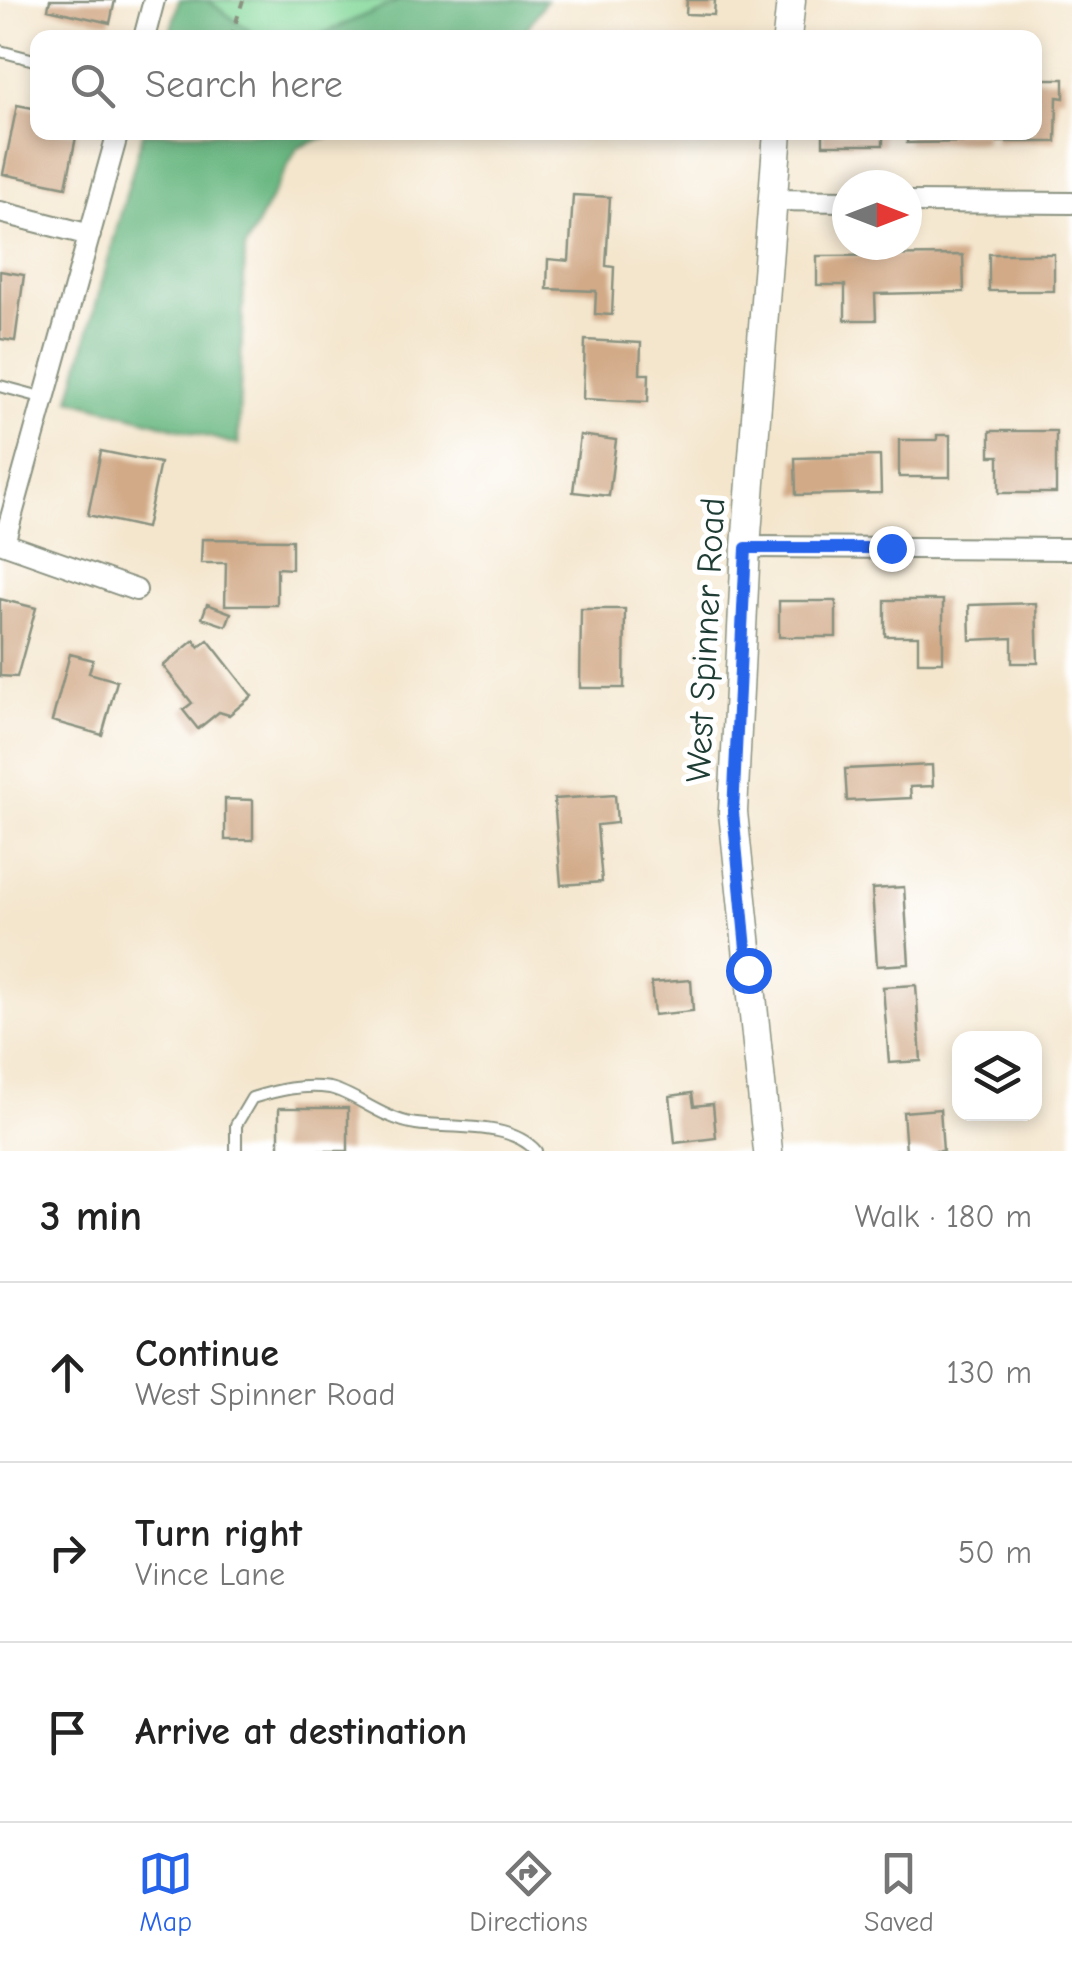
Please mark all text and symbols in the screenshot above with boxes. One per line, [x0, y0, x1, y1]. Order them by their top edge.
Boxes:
search box [30, 30, 1042, 140]
icon: search [65, 58, 120, 113]
text: Search here [145, 63, 343, 107]
north arrow [832, 170, 922, 260]
street label: West Spinner Road [678, 497, 733, 783]
route end [869, 526, 915, 572]
route start [726, 948, 772, 994]
map controls [952, 1031, 1042, 1121]
button: layers [952, 1031, 1042, 1121]
text: 3 min [40, 1192, 142, 1241]
text: Walk · 180 m [855, 1198, 1032, 1235]
text: Continue [135, 1332, 279, 1376]
icon: ahead [40, 1345, 95, 1400]
text: 130 m [946, 1354, 1032, 1391]
text: West Spinner Road [135, 1376, 396, 1413]
text: Turn right [135, 1512, 302, 1556]
icon: right [40, 1525, 95, 1580]
text: 50 m [958, 1534, 1032, 1571]
text: Vince Lane [135, 1556, 285, 1593]
icon: arrive [40, 1705, 95, 1760]
text: Arrive at destination [135, 1710, 467, 1754]
tab: Map [138, 1846, 193, 1938]
tab: Directions [469, 1846, 588, 1938]
tab: Saved [864, 1846, 934, 1938]

